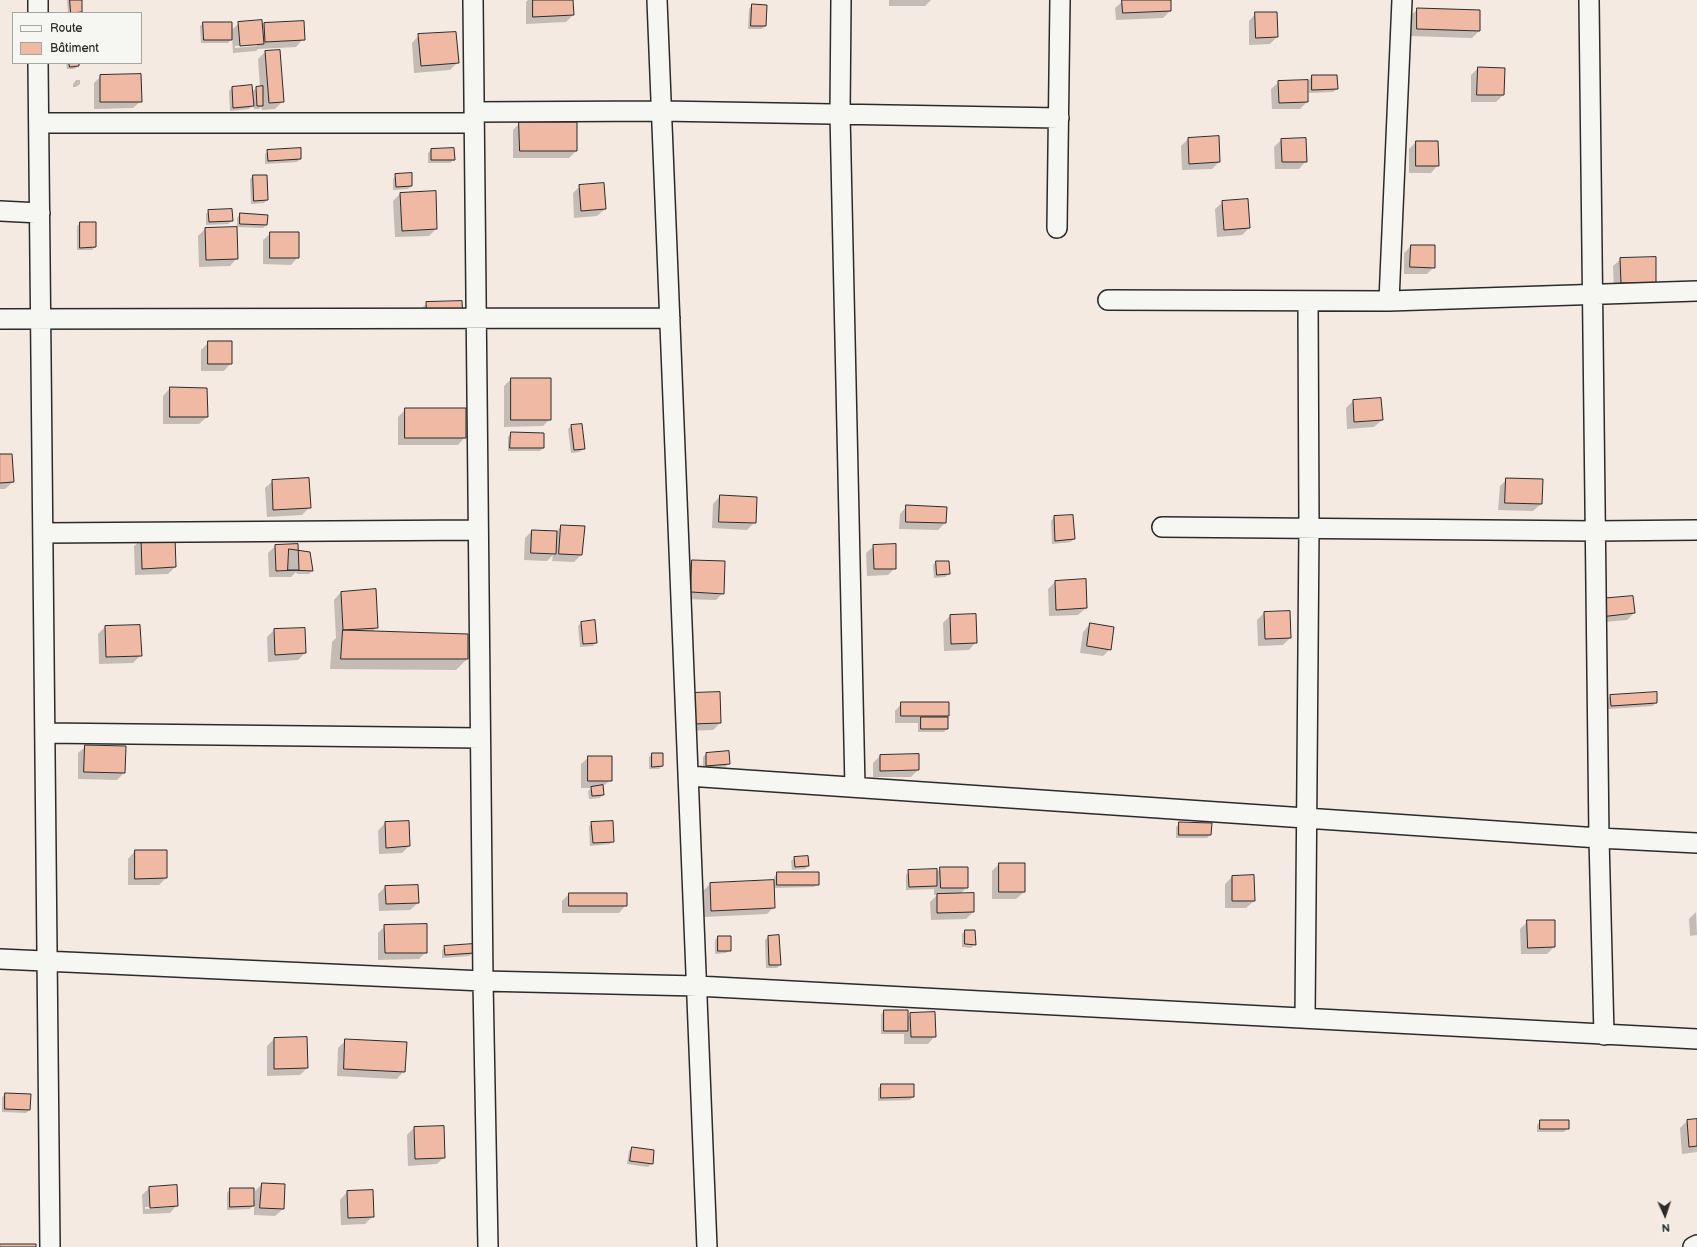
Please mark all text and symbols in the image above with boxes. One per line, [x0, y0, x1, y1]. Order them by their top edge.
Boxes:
legend [12, 12, 142, 64]
text: Route [50, 21, 82, 36]
text: Bâtiment [50, 41, 99, 56]
north arrow [1645, 1195, 1685, 1235]
text: N [1661, 1221, 1670, 1234]

